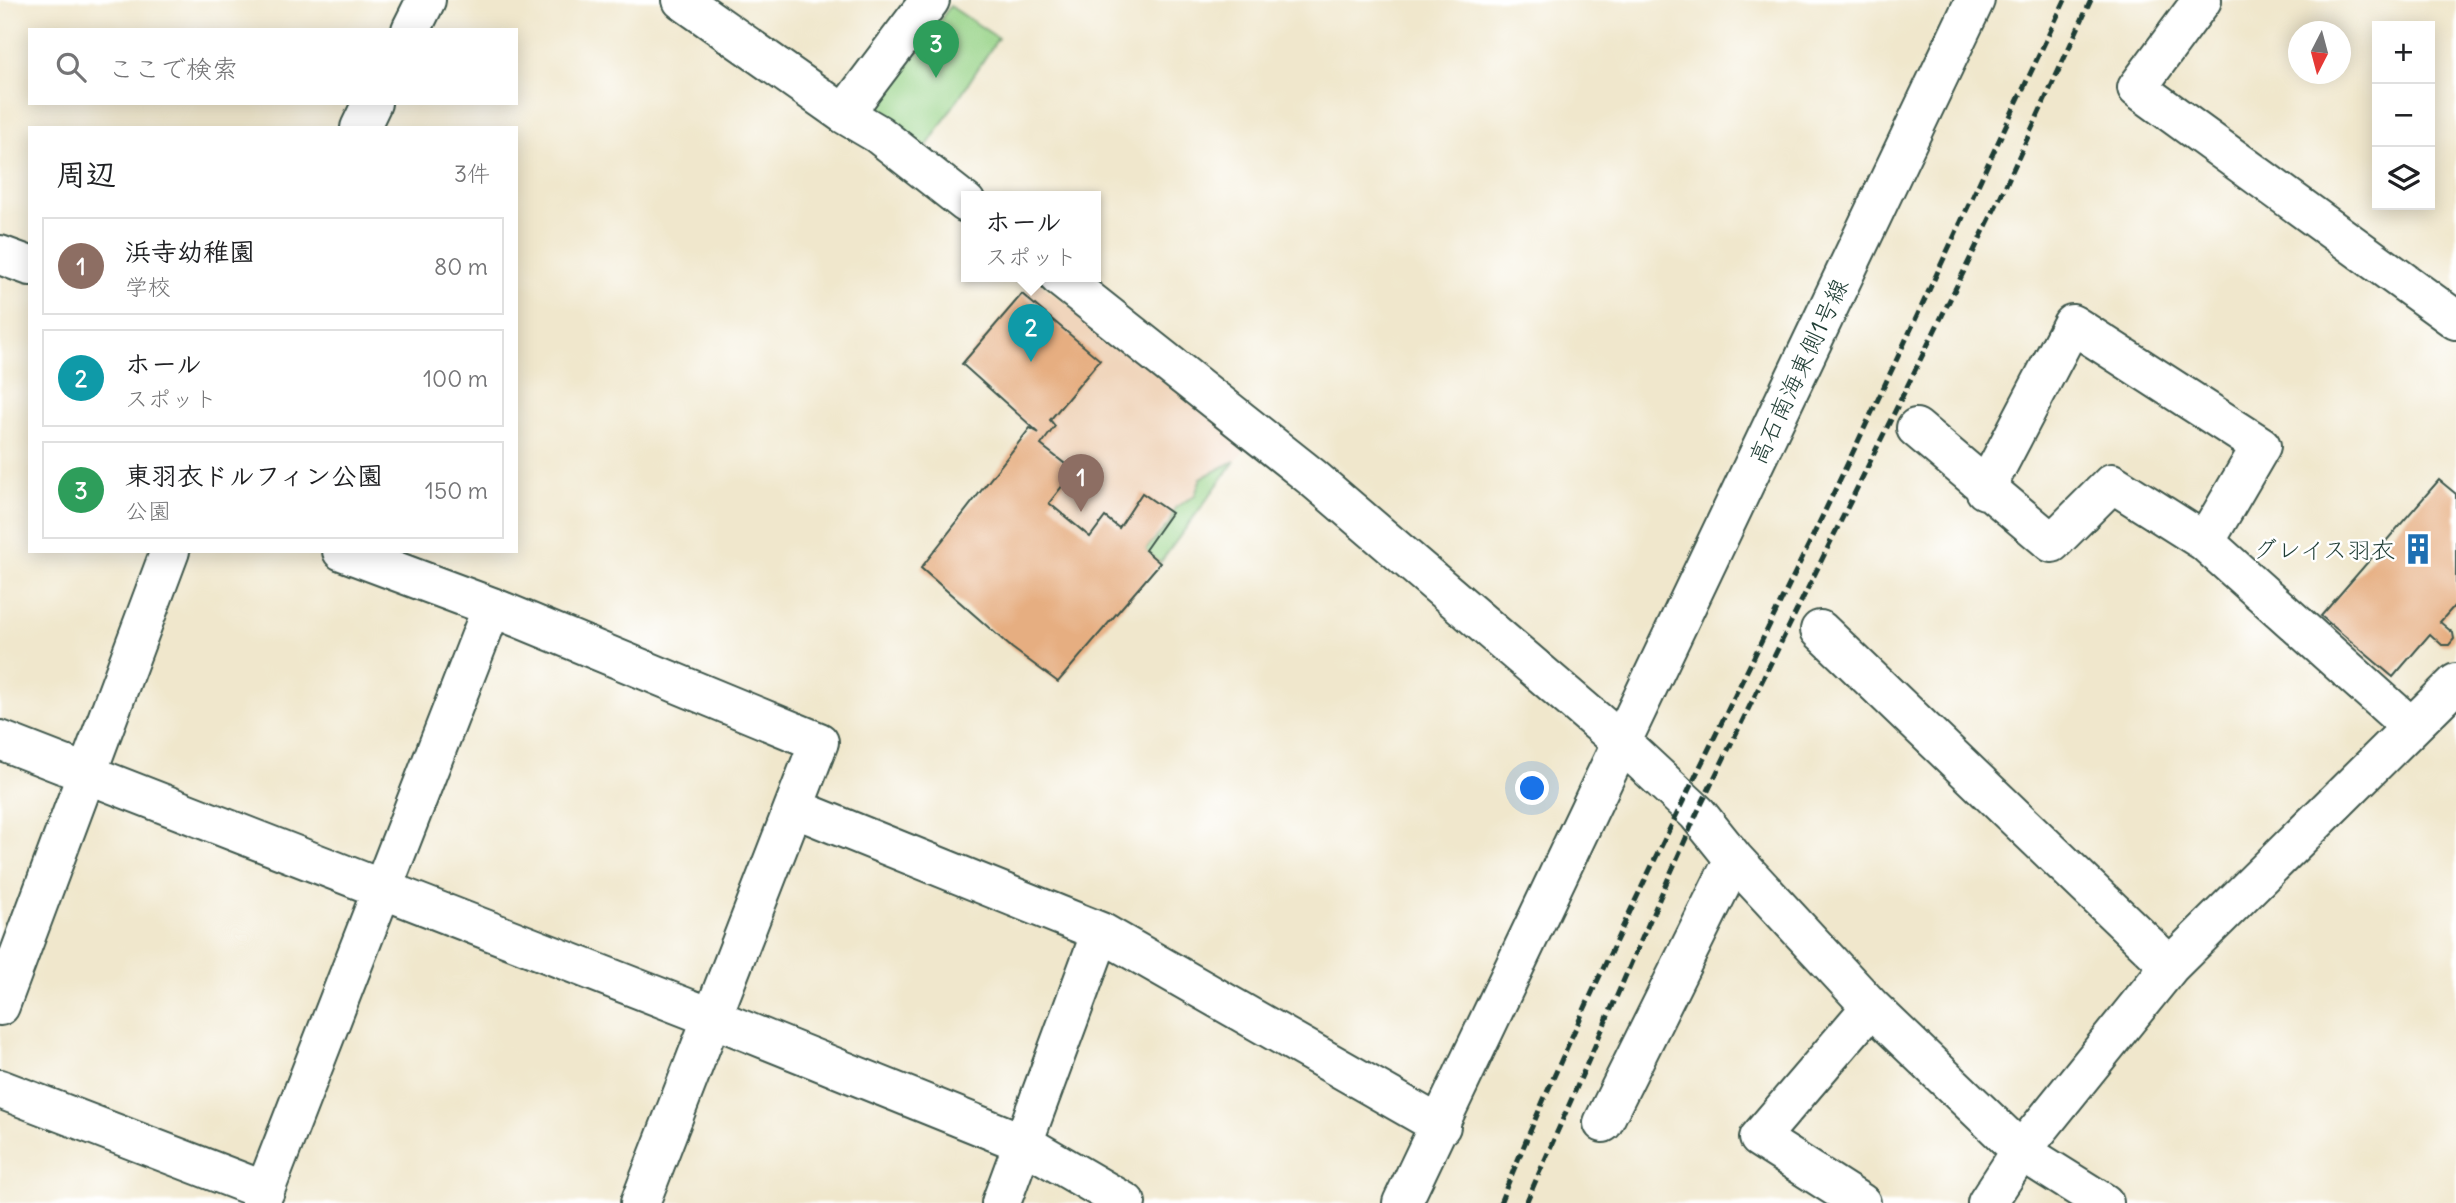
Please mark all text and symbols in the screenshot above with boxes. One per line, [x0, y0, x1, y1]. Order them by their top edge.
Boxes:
pin: 3 [913, 20, 959, 78]
north arrow [2288, 21, 2351, 84]
map controls [2372, 21, 2435, 210]
button: + [2372, 21, 2435, 84]
search box [28, 28, 518, 105]
icon: search [52, 48, 90, 86]
text: ここで検索 [108, 52, 238, 85]
button: − [2372, 84, 2435, 147]
button: layers [2372, 147, 2435, 210]
text: 周辺 [56, 155, 116, 193]
text: 3件 [454, 159, 490, 188]
popup [961, 191, 1101, 282]
text: ホール [985, 205, 1062, 238]
text: 浜寺幼稚園 [125, 235, 255, 268]
text: スポット [985, 242, 1077, 271]
text: 1 [76, 252, 86, 281]
text: 80 m [434, 252, 488, 281]
text: 学校 [125, 272, 171, 301]
street label: 高石南海東側1号線 [1742, 273, 1854, 469]
pin: 2 [1008, 304, 1054, 362]
text: ホール [125, 347, 202, 380]
text: 2 [75, 364, 87, 393]
text: 100 m [423, 364, 488, 393]
text: スポット [125, 384, 217, 413]
pin: 1 [1058, 454, 1104, 512]
text: 東羽衣ドルフィン公園 [125, 459, 383, 492]
text: 3 [74, 476, 88, 505]
text: 150 m [425, 476, 488, 505]
text: 公園 [125, 496, 171, 525]
building icon: グレイス羽衣 [2401, 532, 2435, 566]
place label: グレイス羽衣 [2253, 534, 2395, 564]
your location [1515, 771, 1549, 805]

